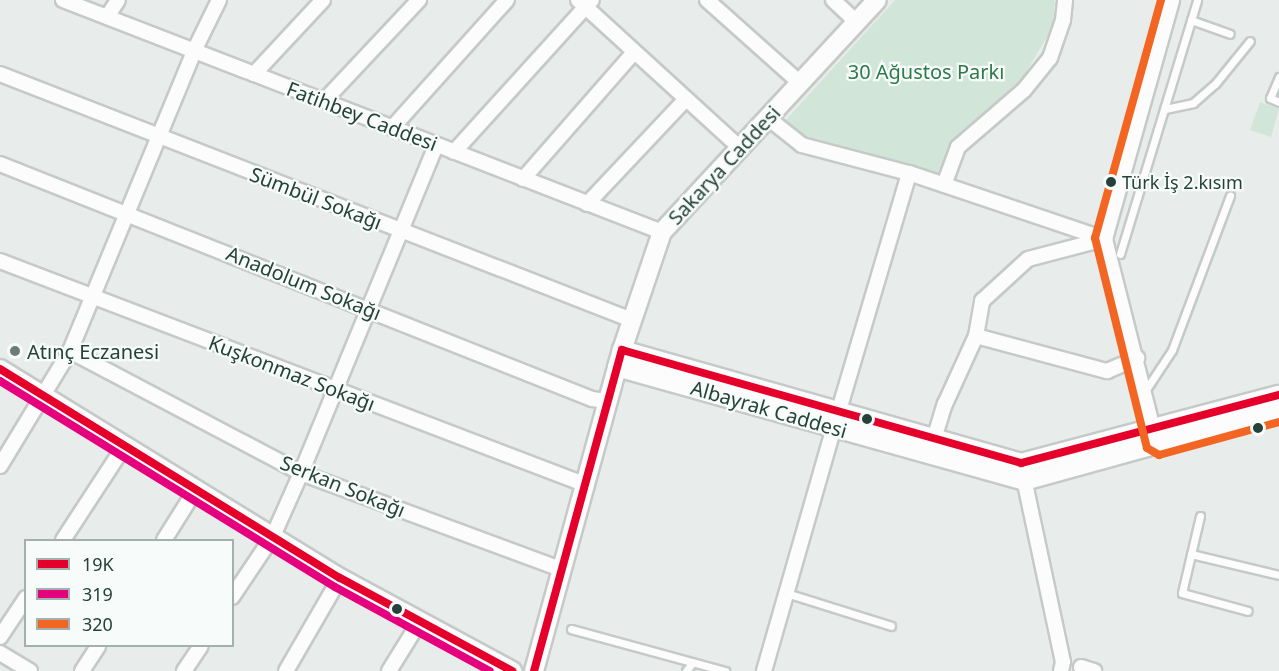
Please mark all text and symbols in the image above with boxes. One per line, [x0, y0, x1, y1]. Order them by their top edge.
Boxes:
park label: 30 Ağustos Parkı [848, 59, 1004, 83]
street label: Fatihbey Caddesi [283, 76, 441, 156]
street label: Sakarya Caddesi [663, 101, 785, 229]
street label: Sümbül Sokağı [247, 162, 385, 234]
place label: Türk İş 2.kısım [1122, 171, 1243, 193]
marker: Türk İş 2.kısım [1105, 176, 1117, 188]
street label: Anadolum Sokağı [223, 241, 385, 325]
street label: Kuşkonmaz Sokağı [205, 330, 379, 416]
place label: Atınç Eczanesi [27, 339, 159, 363]
marker: Atınç Eczanesi [8, 344, 22, 358]
street label: Albayrak Caddesi [688, 375, 850, 443]
unlabelled marker [861, 413, 873, 425]
unlabelled marker [1252, 422, 1264, 434]
street label: Serkan Sokağı [277, 450, 409, 522]
legend [24, 539, 234, 647]
text: 19K [82, 552, 114, 576]
text: 319 [82, 582, 113, 606]
unlabelled marker [391, 603, 403, 615]
text: 320 [82, 612, 113, 636]

